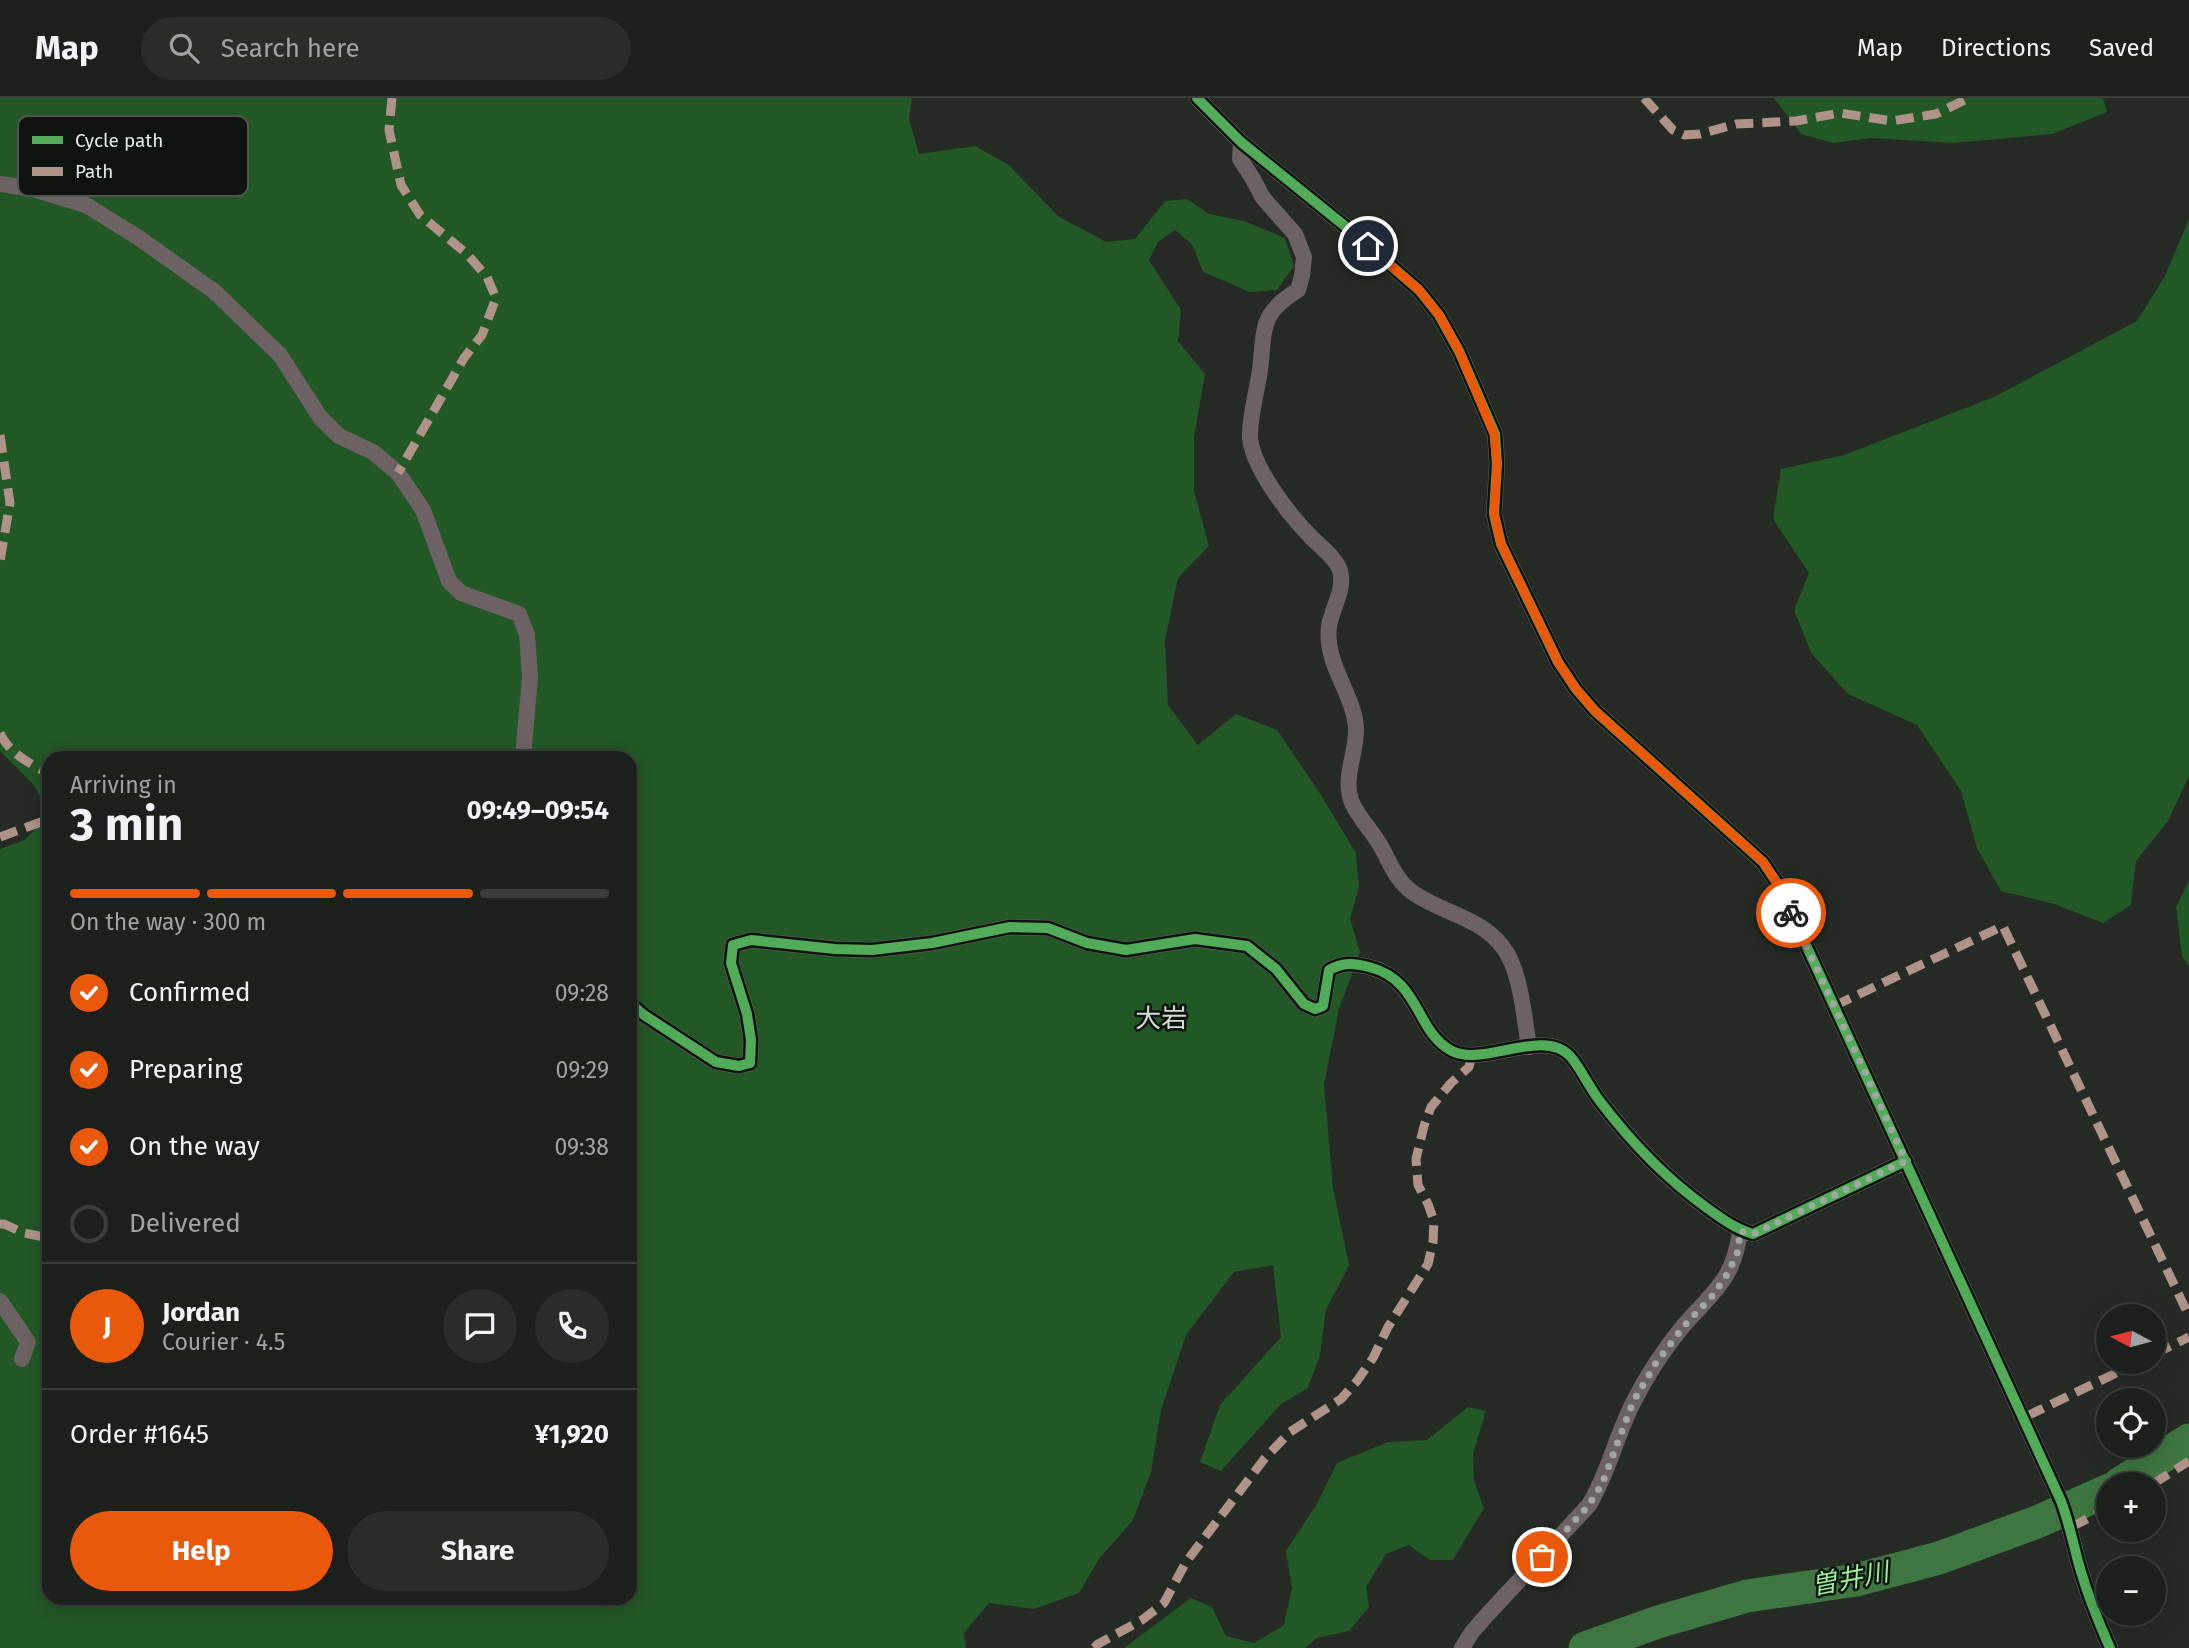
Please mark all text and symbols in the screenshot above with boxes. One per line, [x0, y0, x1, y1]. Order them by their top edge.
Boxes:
search box [141, 17, 631, 80]
text: Map [35, 28, 99, 68]
icon: search [165, 29, 203, 67]
text: Search here [221, 33, 360, 64]
text: Map [1857, 34, 1903, 62]
text: Directions [1941, 34, 2051, 62]
text: Saved [2089, 34, 2154, 62]
legend [18, 116, 248, 196]
text: Cycle path [75, 129, 163, 152]
text: Path [75, 160, 113, 183]
pin [1338, 216, 1398, 276]
icon: home [1349, 227, 1387, 265]
text: Arriving in [70, 771, 177, 799]
text: 09:49–09:54 [467, 795, 609, 826]
text: 3 min [70, 797, 183, 852]
courier [1756, 878, 1826, 948]
icon: bike [1772, 894, 1810, 932]
text: On the way · 300 m [70, 908, 266, 936]
icon: check [70, 974, 108, 1012]
text: Confirmed [129, 977, 250, 1008]
text: 09:28 [555, 979, 609, 1007]
district label: 大岩 [1135, 1003, 1187, 1034]
icon: check [70, 1051, 108, 1089]
text: Preparing [129, 1054, 242, 1085]
text: 09:29 [556, 1056, 609, 1084]
icon: check [70, 1128, 108, 1166]
text: On the way [129, 1131, 260, 1162]
text: 09:38 [554, 1133, 609, 1161]
text: Delivered [129, 1208, 241, 1239]
button: chat [443, 1289, 517, 1363]
button: phone [535, 1289, 609, 1363]
text: Jordan [162, 1297, 240, 1328]
north arrow [2096, 1304, 2166, 1374]
map controls [2096, 1304, 2166, 1626]
text: J [103, 1311, 111, 1342]
text: Courier · 4.5 [162, 1328, 285, 1356]
button: locate [2096, 1388, 2166, 1458]
text: Order #1645 [70, 1419, 209, 1450]
text: ¥1,920 [535, 1419, 609, 1450]
button: + [2096, 1472, 2166, 1542]
button: Help [70, 1511, 333, 1591]
button: Share [347, 1511, 609, 1591]
pin [1512, 1527, 1572, 1587]
icon: bag [1523, 1538, 1561, 1576]
water label: 曽井川 [1809, 1556, 1894, 1602]
button: − [2096, 1556, 2166, 1626]

